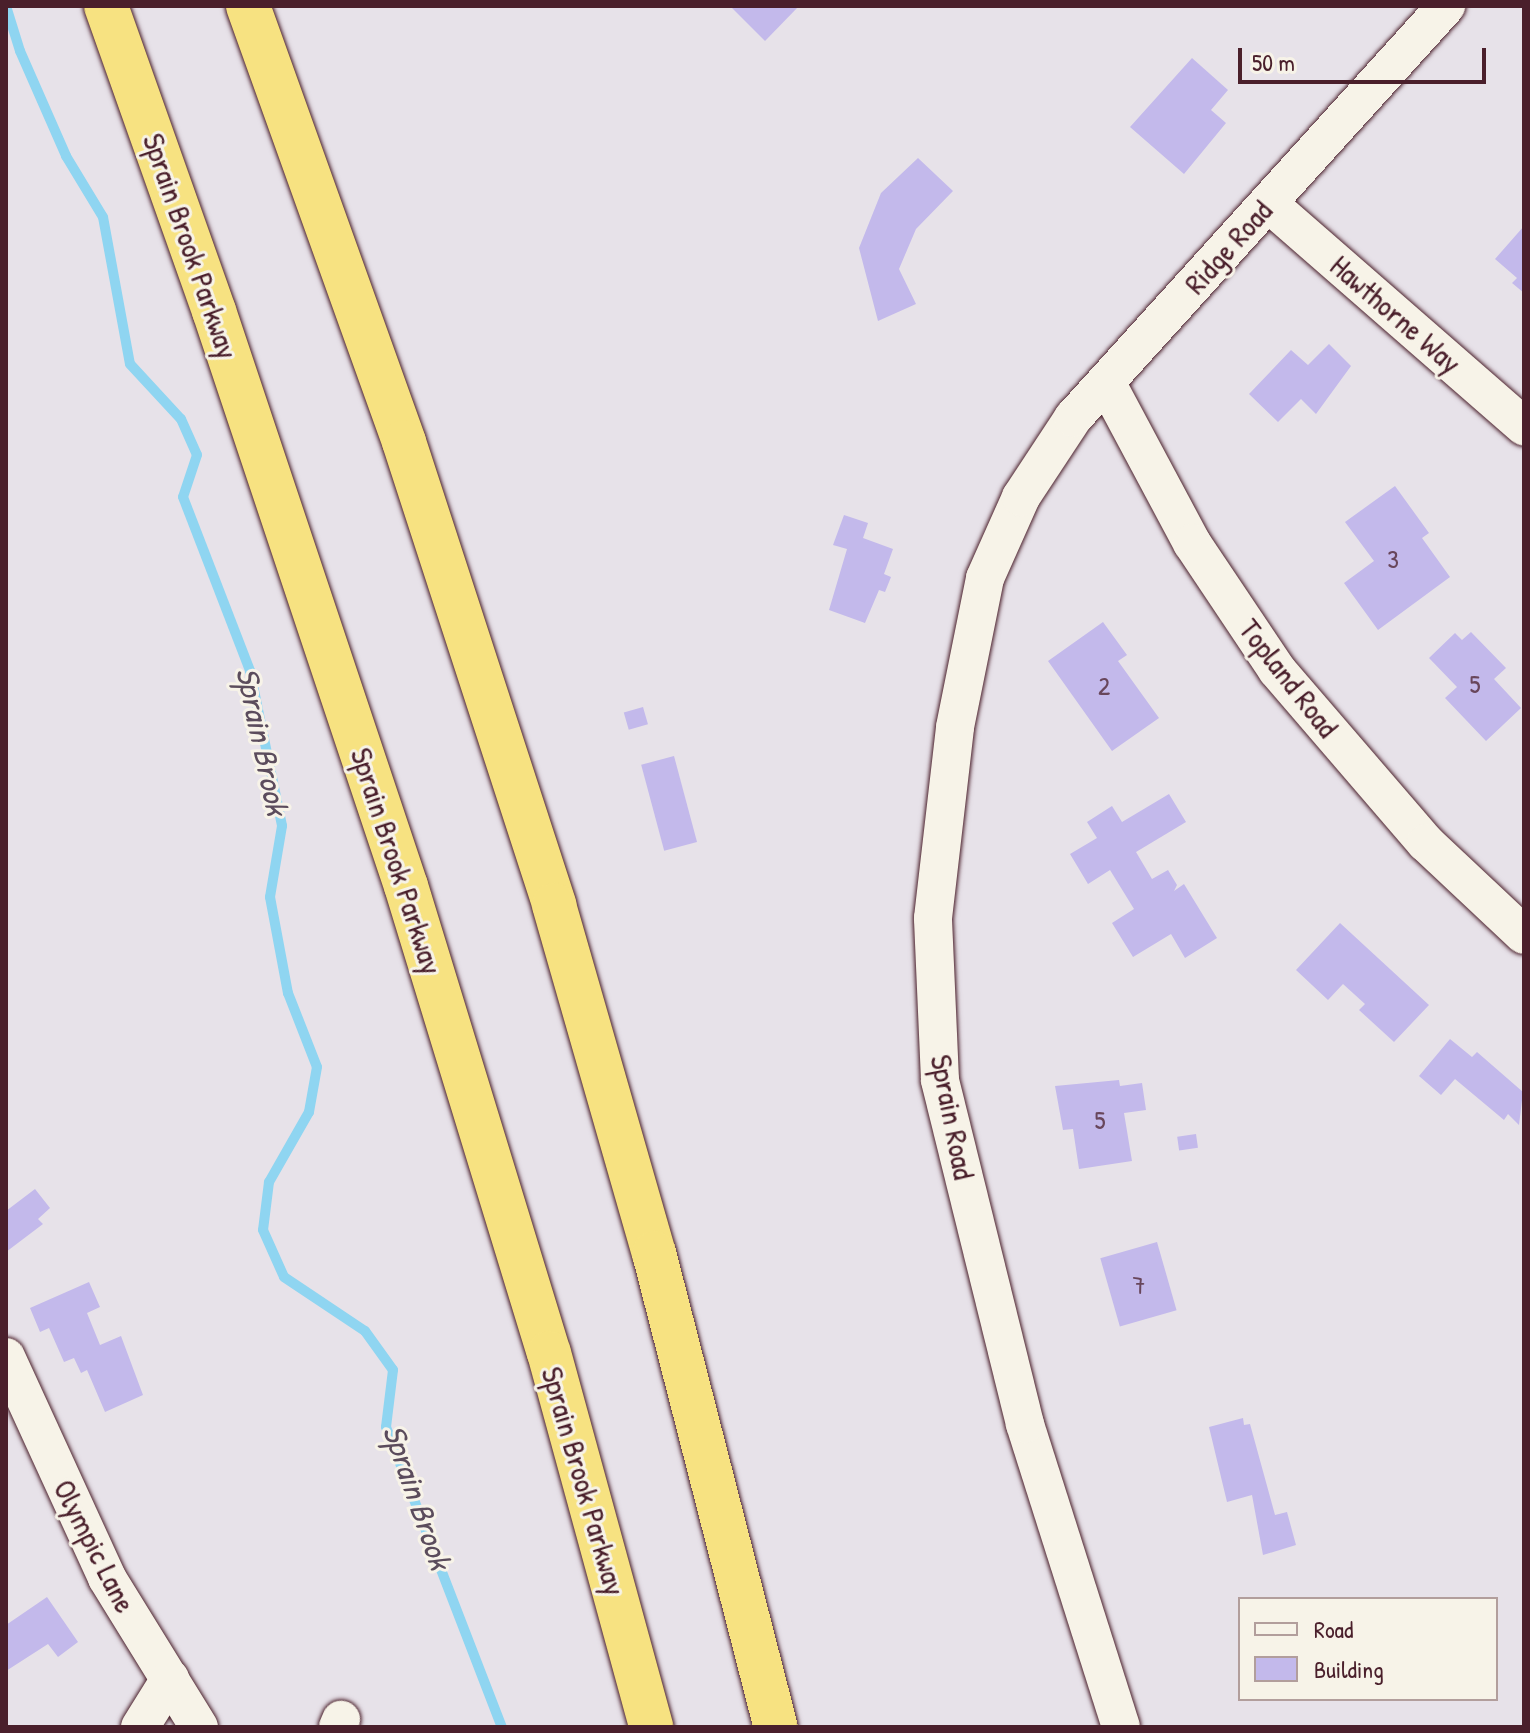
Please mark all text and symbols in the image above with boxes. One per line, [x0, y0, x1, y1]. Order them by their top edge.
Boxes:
scale bar [1242, 32, 1490, 82]
text: 50 m [1252, 46, 1295, 78]
street label: Sprain Brook Parkway [136, 129, 246, 363]
street label: Ridge Road [1177, 193, 1279, 301]
street label: Hawthorne Way [1323, 247, 1469, 381]
house number: 3 [1387, 543, 1399, 575]
street label: Topland Road [1232, 612, 1346, 744]
water label: Sprain Brook [228, 664, 296, 818]
house number: 5 [1470, 668, 1480, 700]
house number: 2 [1098, 670, 1110, 702]
street label: Sprain Brook Parkway [343, 743, 451, 979]
street label: Sprain Road [923, 1052, 983, 1182]
house number: 5 [1095, 1104, 1105, 1136]
house number: 7 [1133, 1269, 1145, 1301]
street label: Sprain Brook Parkway [534, 1363, 634, 1599]
water label: Sprain Brook [374, 1420, 460, 1574]
street label: Olympic Lane [46, 1474, 144, 1618]
legend [1238, 1597, 1498, 1701]
text: Road [1314, 1613, 1353, 1645]
text: Building [1314, 1653, 1384, 1685]

